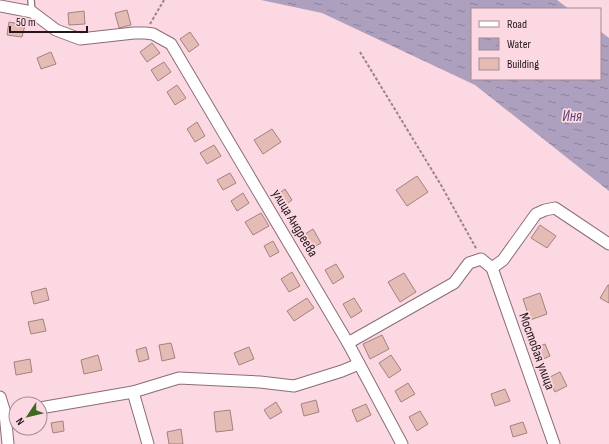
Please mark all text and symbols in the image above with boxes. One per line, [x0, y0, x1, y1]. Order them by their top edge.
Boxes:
scale bar [10, 8, 87, 34]
legend [471, 8, 601, 80]
text: 50 m [16, 15, 36, 30]
text: Road [507, 17, 527, 32]
text: Water [507, 37, 531, 52]
text: Building [507, 57, 539, 72]
water label: Иня [562, 107, 582, 126]
street label: улица Андреева [268, 186, 322, 260]
street label: Мостовая улица [515, 310, 559, 392]
north arrow [8, 396, 48, 436]
text: N [13, 415, 27, 428]

